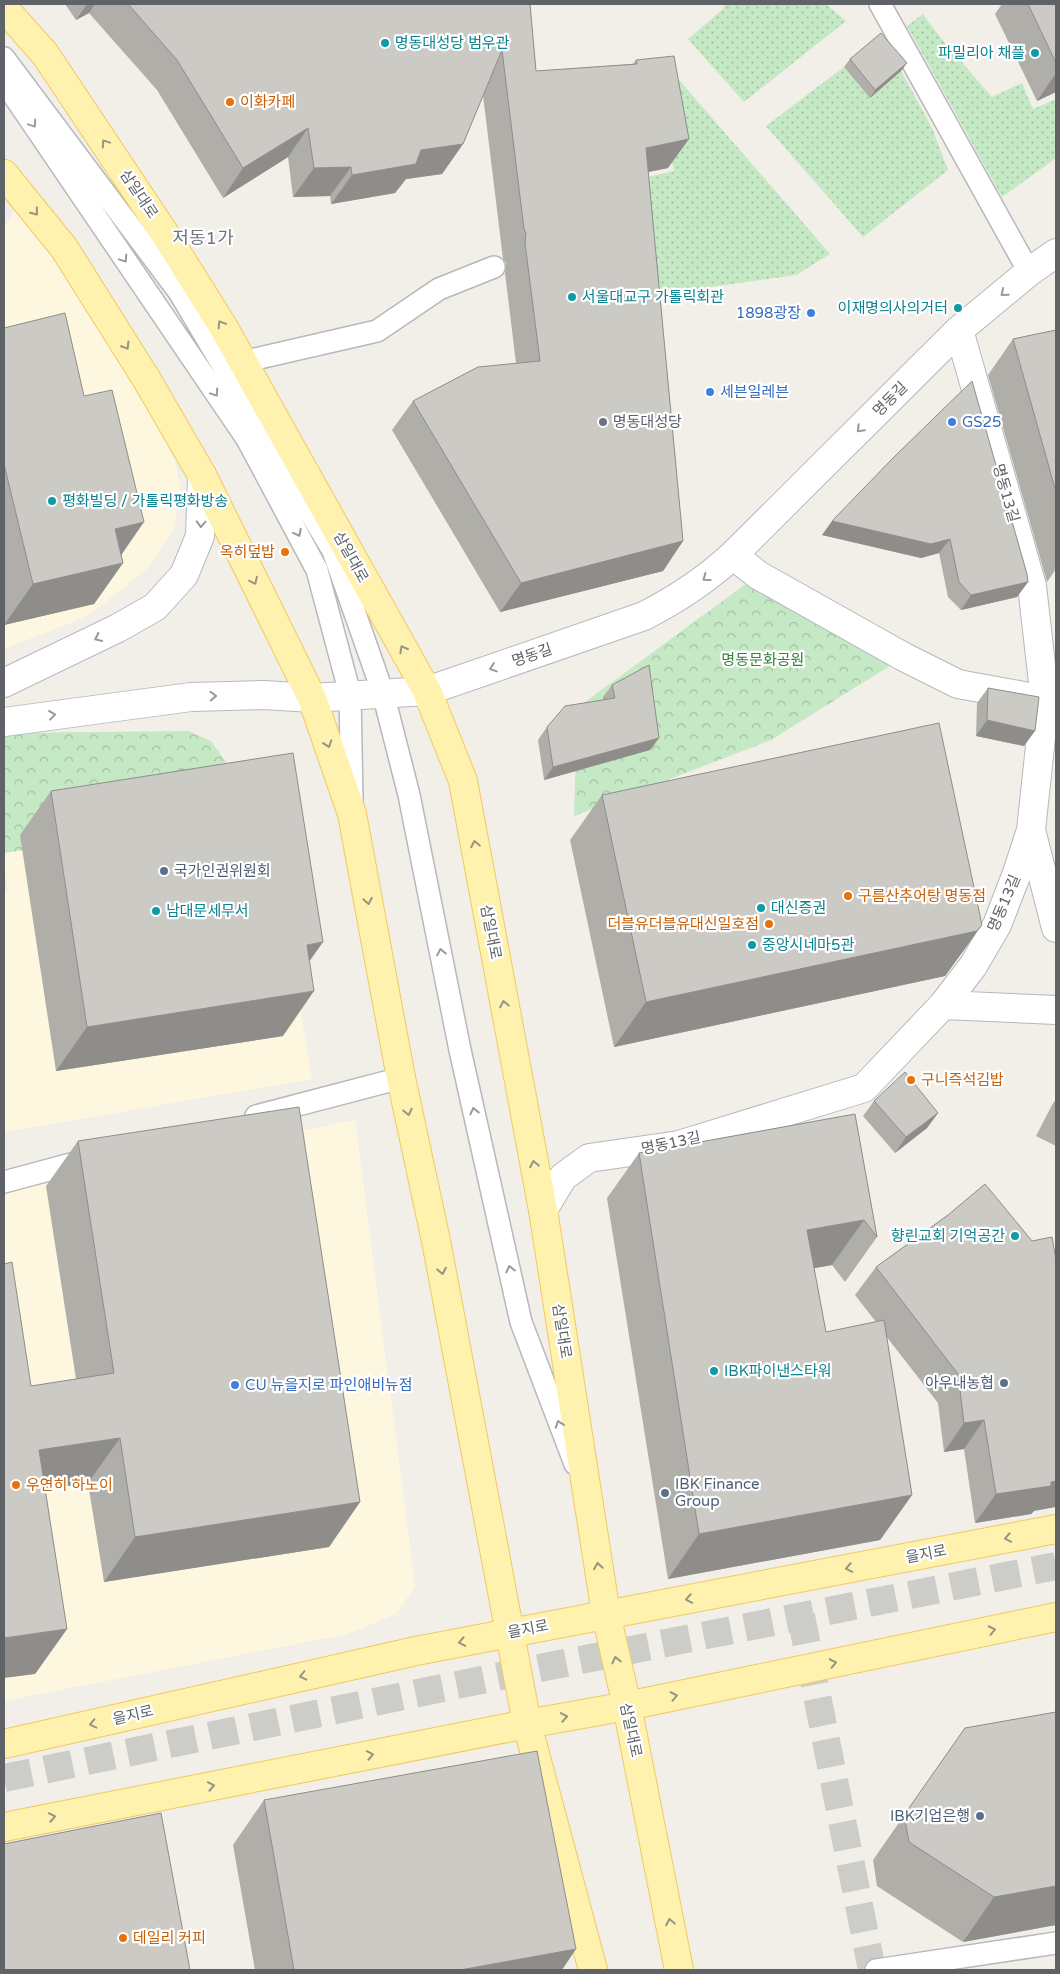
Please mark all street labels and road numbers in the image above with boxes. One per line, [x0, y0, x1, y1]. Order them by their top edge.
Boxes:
street label: 삼일대로 [116, 166, 162, 222]
street label: 명동길 [869, 378, 911, 420]
street label: 명동13길 [989, 462, 1023, 524]
street label: 삼일대로 [330, 528, 372, 586]
street label: 명동길 [509, 640, 555, 670]
street label: 명동13길 [984, 872, 1024, 934]
street label: 삼일대로 [477, 903, 505, 961]
street label: 명동13길 [640, 1128, 702, 1158]
street label: 삼일대로 [549, 1302, 575, 1360]
street label: 을지로 [904, 1541, 948, 1567]
street label: 을지로 [506, 1616, 550, 1642]
street label: 삼일대로 [616, 1701, 646, 1759]
street label: 을지로 [111, 1702, 155, 1728]

